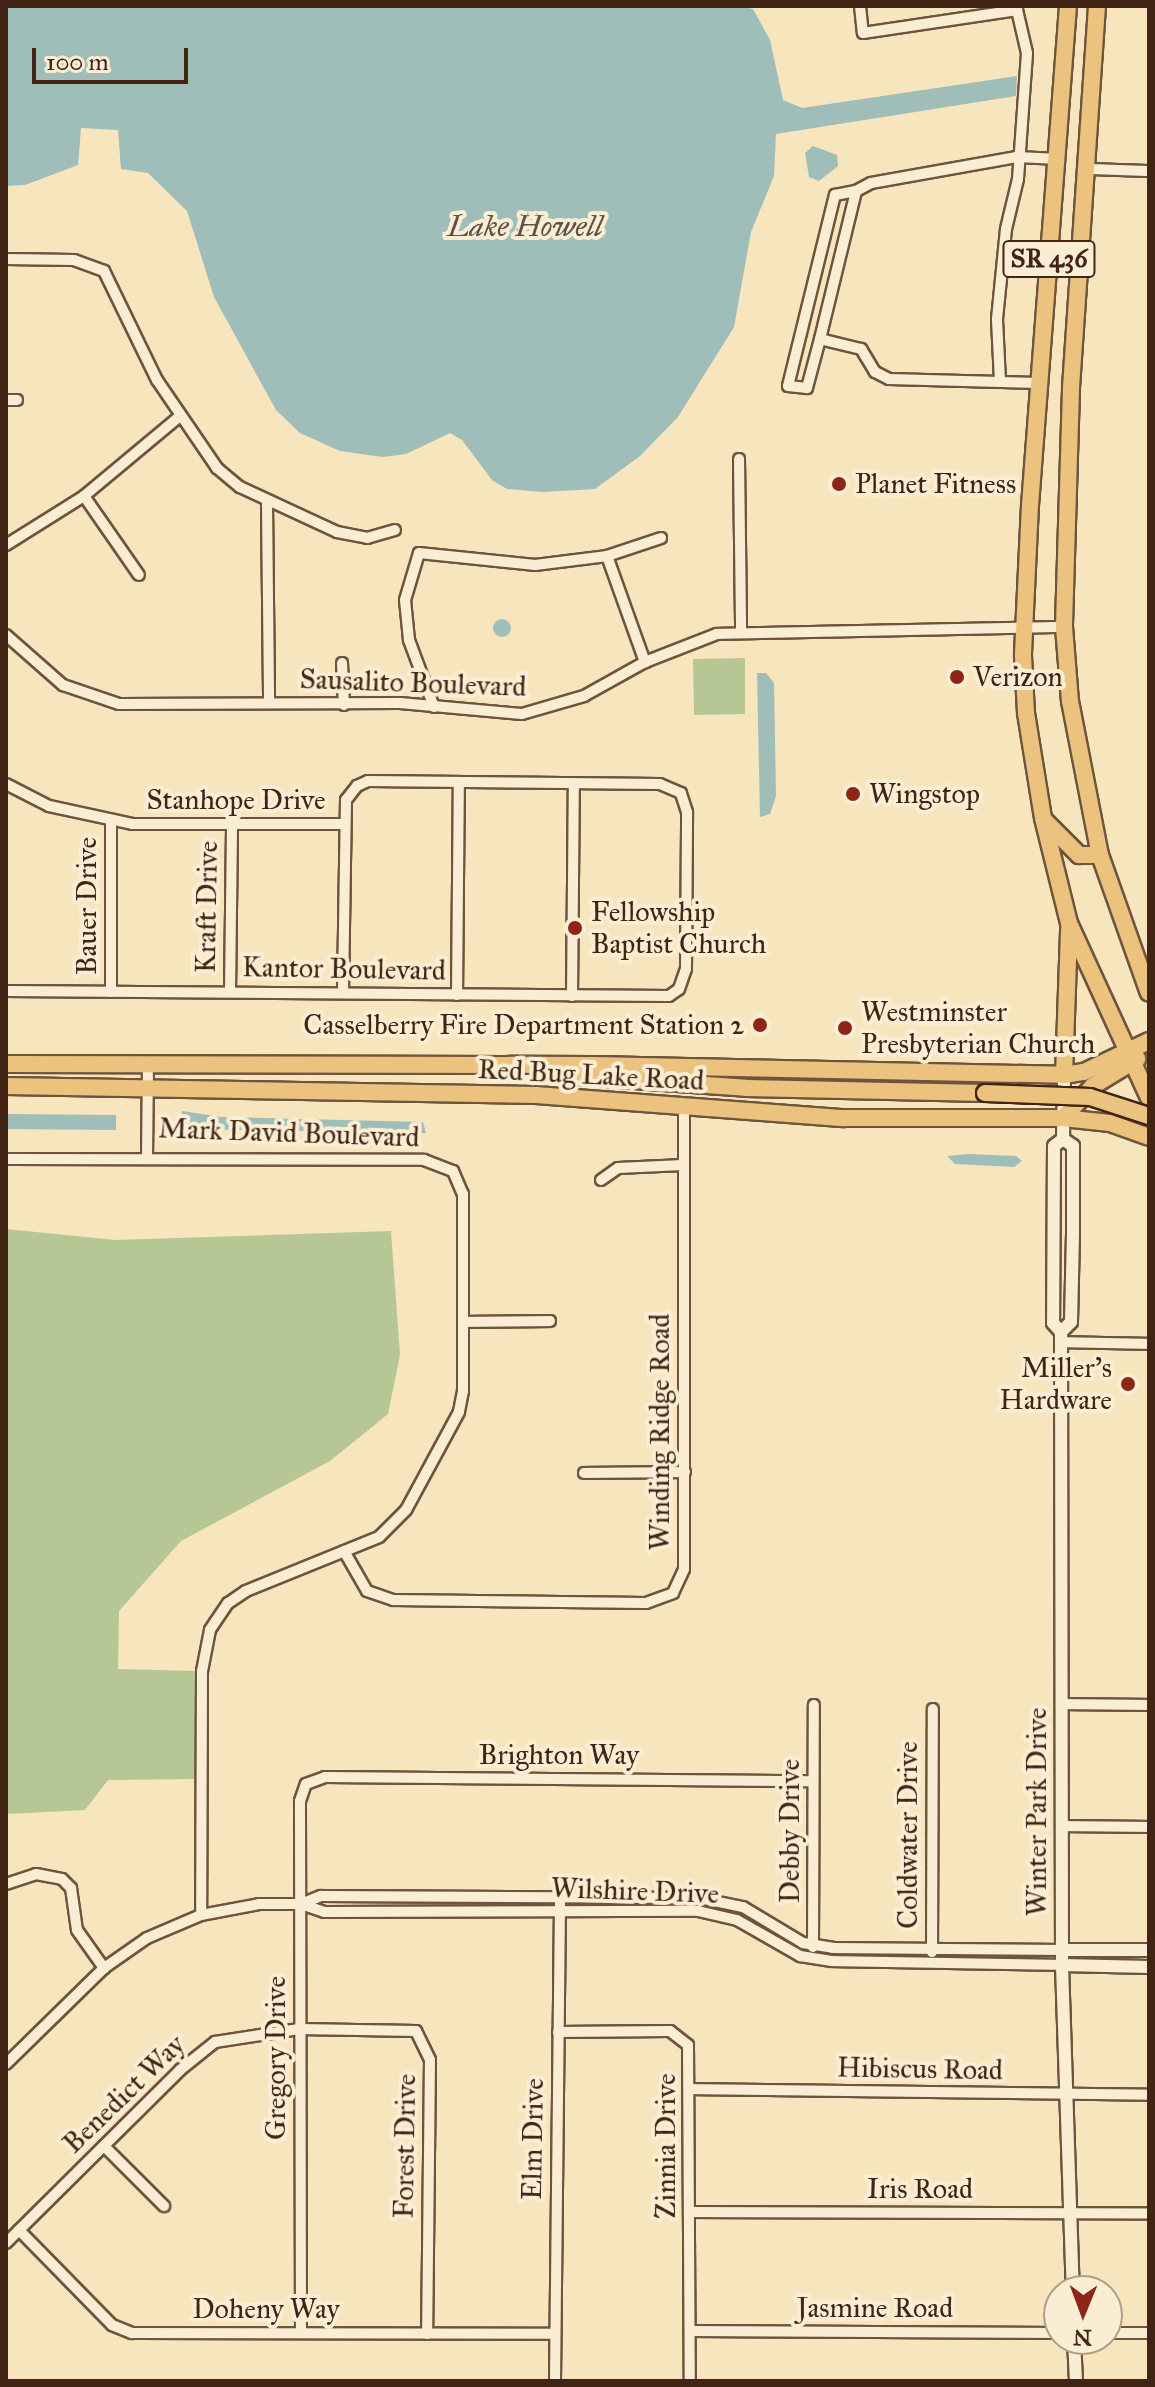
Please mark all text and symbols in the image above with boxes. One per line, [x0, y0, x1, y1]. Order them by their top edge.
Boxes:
scale bar [36, 32, 192, 82]
text: 100 m [46, 47, 109, 77]
water label: Lake Howell [448, 208, 602, 244]
road number: SR 436 [1001, 237, 1097, 281]
place label: Planet Fitness [855, 467, 1016, 501]
marker: Planet Fitness [830, 475, 848, 493]
place label: Verizon [973, 660, 1063, 694]
street label: Sausalito Boulevard [299, 662, 527, 704]
marker: Verizon [948, 668, 966, 686]
place label: Wingstop [869, 777, 980, 811]
street label: Stanhope Drive [146, 783, 326, 817]
marker: Wingstop [844, 785, 862, 803]
street label: Bauer Drive [70, 837, 104, 975]
street label: Kraft Drive [189, 841, 225, 973]
place label: Fellowship Baptist Church [591, 895, 766, 961]
marker: Fellowship Baptist Church [566, 919, 584, 937]
street label: Kantor Boulevard [242, 950, 446, 988]
place label: Westminster Presbyterian Church [861, 995, 1095, 1061]
place label: Casselberry Fire Department Station 2 [303, 1008, 744, 1042]
marker: Casselberry Fire Department Station 2 [751, 1016, 769, 1034]
marker: Westminster Presbyterian Church [836, 1019, 854, 1037]
street label: Red Bug Lake Road [477, 1052, 705, 1098]
street label: Mark David Boulevard [158, 1112, 420, 1154]
street label: Winding Ridge Road [643, 1313, 677, 1551]
place label: Miller's Hardware [1000, 1351, 1112, 1417]
marker: Miller's Hardware [1119, 1375, 1137, 1393]
street label: Winter Park Drive [1020, 1708, 1054, 1916]
street label: Brighton Way [479, 1738, 639, 1772]
street label: Coldwater Drive [891, 1741, 925, 1929]
street label: Debby Drive [773, 1759, 807, 1903]
street label: Wilshire Drive [550, 1871, 720, 1911]
street label: Gregory Drive [259, 1976, 293, 2140]
street label: Benedict Way [56, 2028, 192, 2160]
street label: Hibiscus Road [837, 2051, 1003, 2087]
street label: Forest Drive [387, 2073, 423, 2219]
street label: Zinnia Drive [649, 2073, 683, 2219]
street label: Elm Drive [515, 2078, 551, 2200]
street label: Iris Road [867, 2172, 973, 2206]
north arrow [1043, 2275, 1123, 2355]
street label: Jasmine Road [797, 2291, 953, 2325]
street label: Doheny Way [192, 2292, 340, 2326]
text: N [1073, 2324, 1092, 2351]

